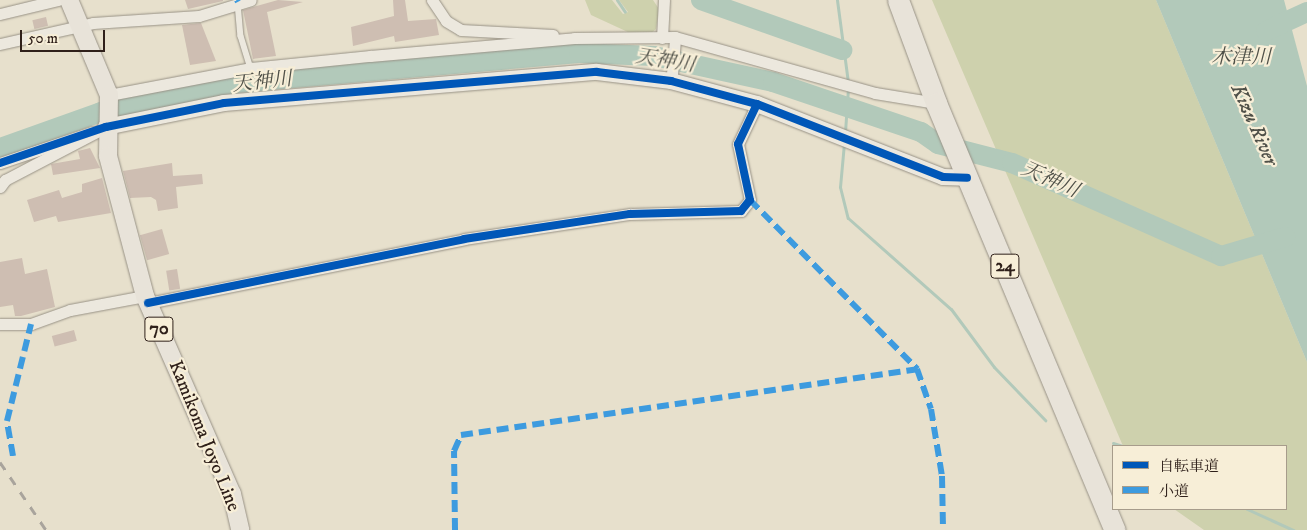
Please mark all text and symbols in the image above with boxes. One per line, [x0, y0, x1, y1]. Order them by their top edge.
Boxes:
scale bar [22, 20, 108, 52]
text: 50 m [28, 29, 58, 48]
water label: 天神川 [633, 44, 697, 78]
water label: 木津川 [1211, 45, 1271, 69]
water label: 天神川 [231, 67, 293, 97]
water label: Kizu River [1225, 80, 1283, 170]
water label: 天神川 [1018, 157, 1082, 203]
road number: 24 [990, 250, 1020, 282]
road number: 70 [144, 314, 174, 344]
street label: Kamikoma Joyo Line [163, 357, 245, 515]
legend [1112, 445, 1287, 510]
text: 自転車道 [1159, 457, 1219, 476]
text: 小道 [1159, 482, 1189, 501]

